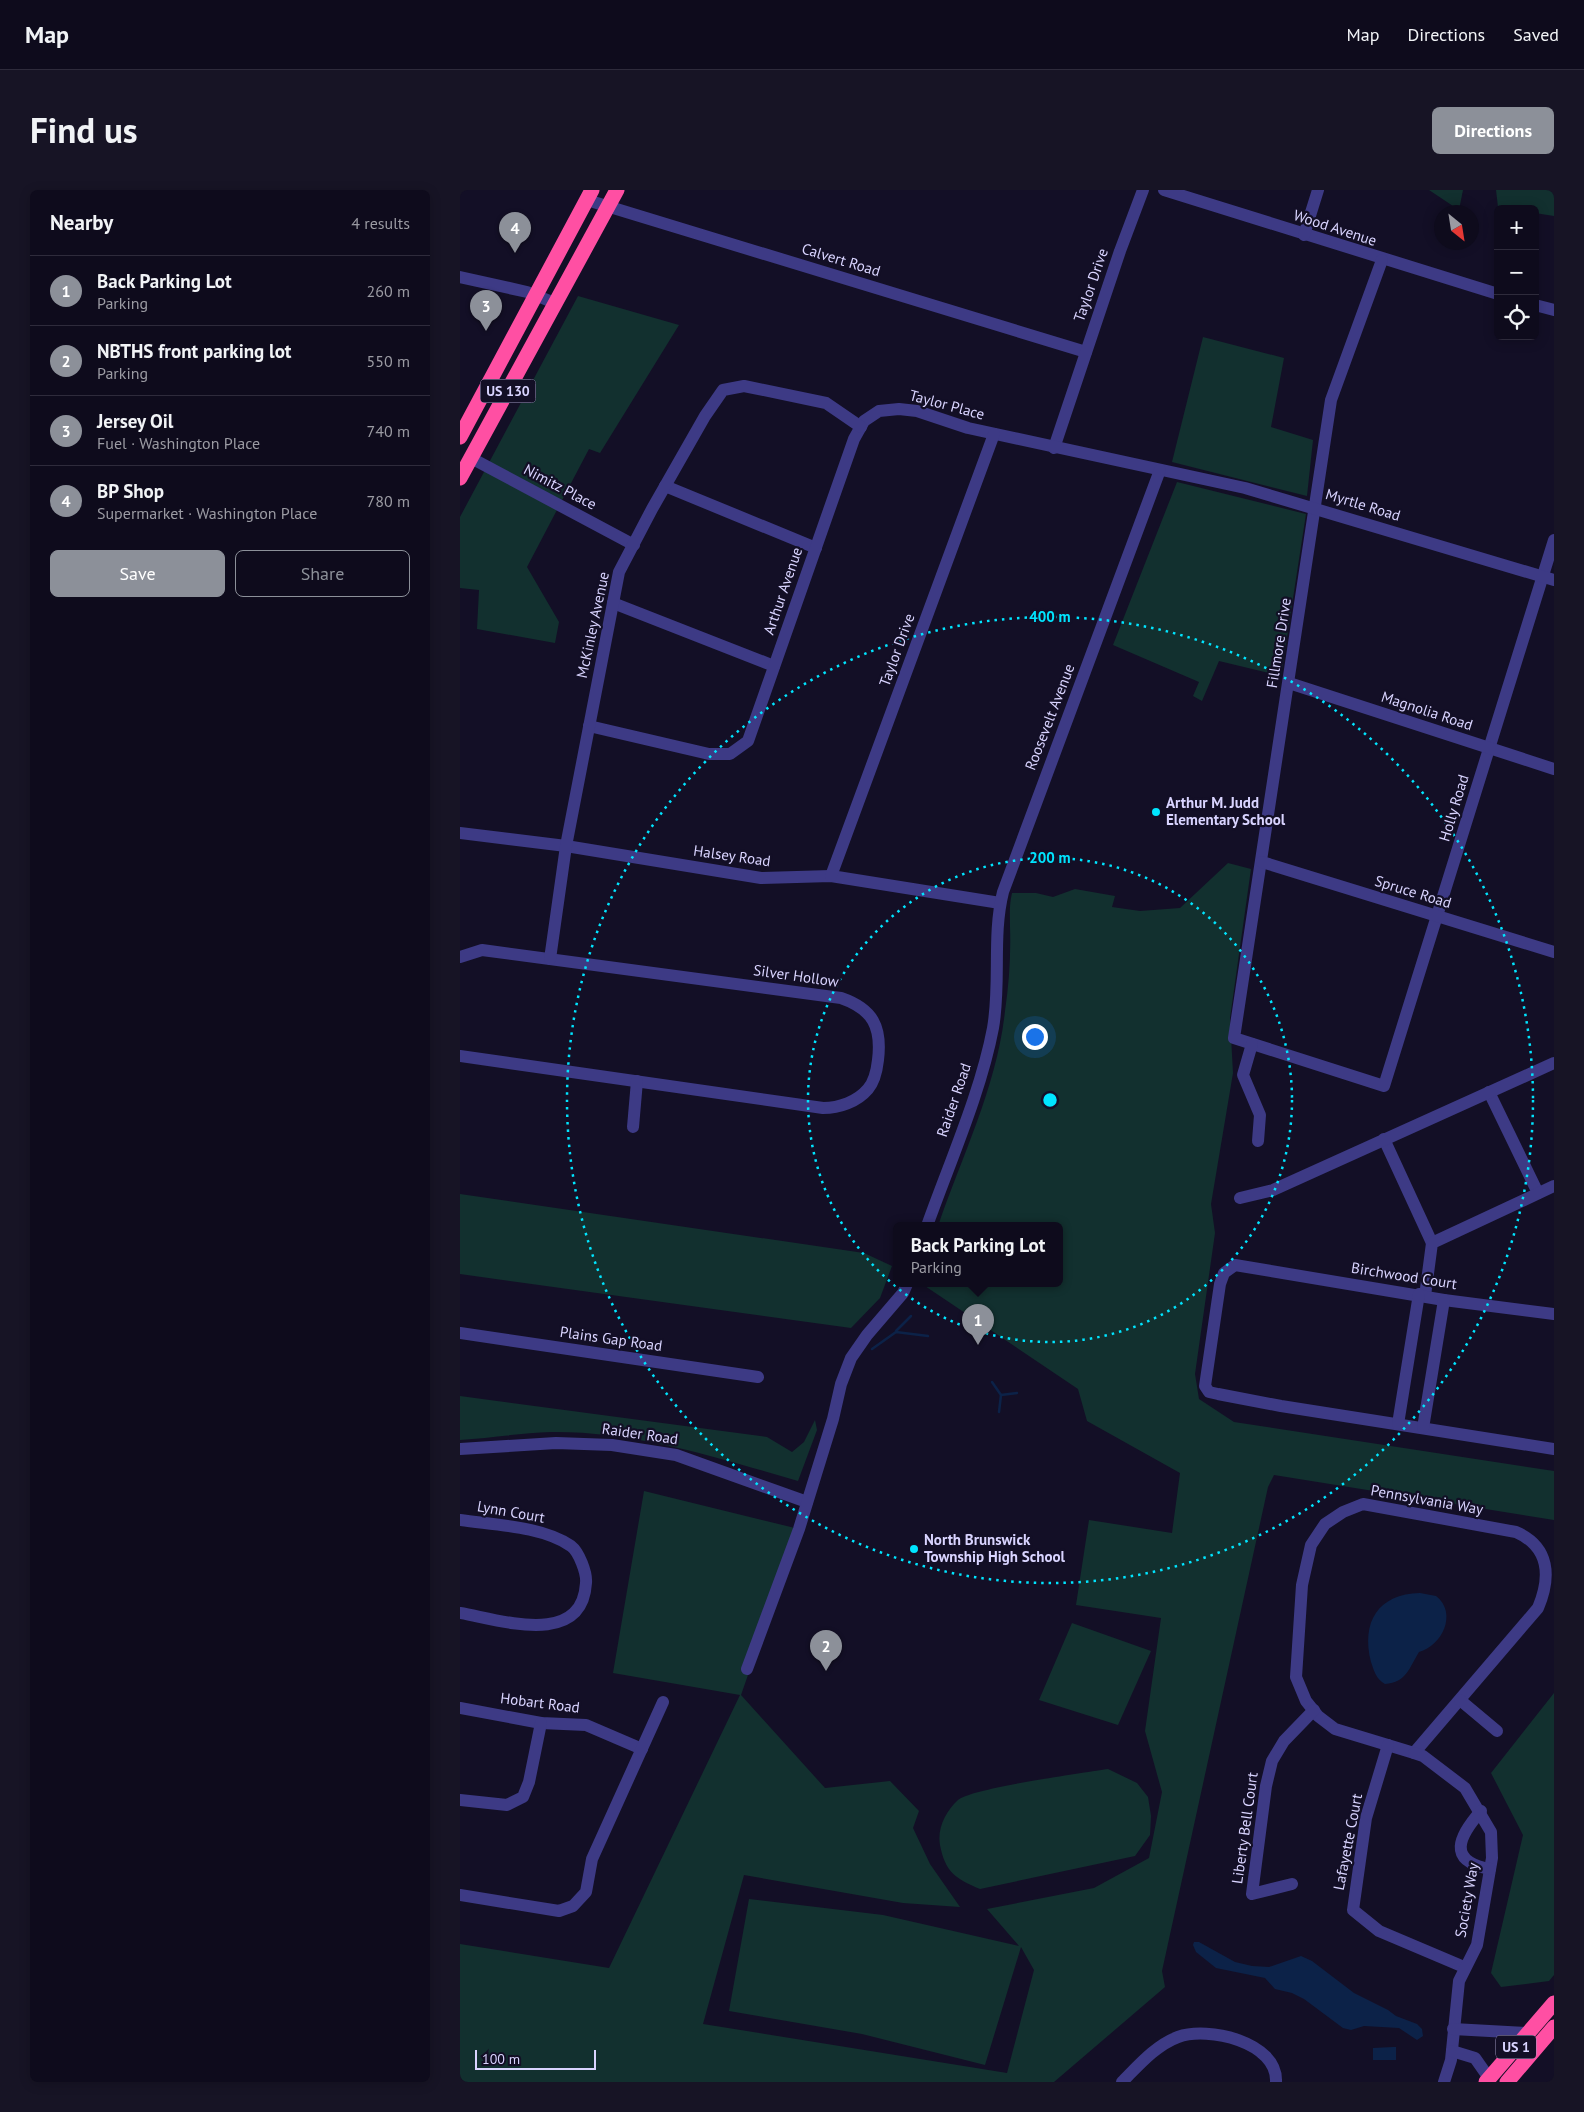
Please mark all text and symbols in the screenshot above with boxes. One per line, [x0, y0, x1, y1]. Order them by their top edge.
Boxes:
text: Map [25, 19, 69, 50]
text: Map [1347, 23, 1379, 46]
text: Directions [1407, 23, 1485, 46]
text: Saved [1513, 23, 1559, 46]
text: Find us [30, 107, 138, 153]
button: Directions [1432, 107, 1554, 154]
street label: Wood Avenue [1291, 205, 1379, 250]
north arrow [1434, 205, 1479, 250]
map controls [1494, 205, 1539, 340]
button: + [1494, 205, 1539, 250]
text: Nearby [50, 209, 113, 236]
pin: 4 [499, 212, 531, 253]
text: 4 results [351, 213, 410, 233]
street label: Calvert Road [800, 239, 883, 280]
street label: Taylor Drive [1069, 246, 1112, 324]
button: − [1494, 250, 1539, 295]
text: Back Parking Lot [97, 269, 232, 293]
text: 1 [61, 281, 71, 301]
text: 260 m [367, 281, 410, 301]
pin: 3 [470, 290, 502, 331]
text: Parking [97, 293, 148, 313]
button: locate [1494, 295, 1539, 340]
text: NBTHS front parking lot [97, 339, 292, 363]
text: 2 [61, 351, 71, 371]
text: 550 m [367, 351, 410, 371]
text: Parking [97, 363, 148, 383]
road number: US 130 [480, 380, 536, 402]
street label: Taylor Place [908, 385, 987, 424]
text: Jersey Oil [97, 409, 173, 433]
text: 3 [61, 421, 71, 441]
text: 740 m [367, 421, 410, 441]
text: Fuel · Washington Place [97, 433, 260, 453]
street label: Nimitz Place [520, 459, 600, 514]
text: BP Shop [97, 479, 164, 503]
street label: Myrtle Road [1323, 484, 1403, 525]
text: 4 [61, 491, 71, 511]
text: 780 m [367, 491, 410, 511]
text: Supermarket · Washington Place [97, 503, 317, 523]
street label: Arthur Avenue [759, 545, 806, 637]
button: Save [50, 550, 225, 597]
button: Share [235, 550, 410, 597]
street label: McKinley Avenue [572, 570, 613, 680]
street label: Fillmore Drive [1262, 596, 1295, 689]
text: 400 m [1029, 607, 1071, 626]
street label: Taylor Drive [875, 611, 919, 689]
street label: Roosevelt Avenue [1021, 661, 1079, 773]
street label: Magnolia Road [1379, 687, 1475, 734]
street label: Holly Road [1434, 772, 1473, 844]
place label: Arthur M. Judd Elementary School [1166, 793, 1286, 829]
marker: Arthur M. Judd Elementary School [1150, 806, 1162, 818]
street label: Halsey Road [692, 841, 772, 870]
text: 200 m [1029, 848, 1071, 867]
street label: Spruce Road [1373, 871, 1454, 912]
street label: Silver Hollow [752, 960, 840, 991]
your location [1022, 1024, 1048, 1050]
street label: Raider Road [932, 1060, 975, 1139]
centre of rings [1041, 1091, 1059, 1109]
popup [893, 1222, 1063, 1287]
text: Back Parking Lot [911, 1233, 1045, 1257]
text: Parking [911, 1257, 962, 1277]
street label: Birchwood Court [1350, 1258, 1458, 1293]
pin: 1 [962, 1304, 994, 1345]
street label: Plains Gap Road [559, 1322, 664, 1355]
street label: Raider Road [601, 1419, 679, 1448]
street label: Pennsylvania Way [1369, 1480, 1485, 1519]
street label: Lynn Court [476, 1496, 546, 1527]
place label: North Brunswick Township High School [924, 1530, 1065, 1566]
marker: North Brunswick Township High School [908, 1543, 920, 1555]
pin: 2 [810, 1630, 842, 1671]
street label: Hobart Road [499, 1688, 581, 1717]
street label: Liberty Bell Court [1227, 1771, 1262, 1885]
street label: Lafayette Court [1329, 1792, 1366, 1892]
street label: Society Way [1451, 1861, 1482, 1939]
road number: US 1 [1496, 2035, 1536, 2058]
scale bar [475, 2047, 596, 2070]
text: 100 m [482, 2050, 520, 2068]

